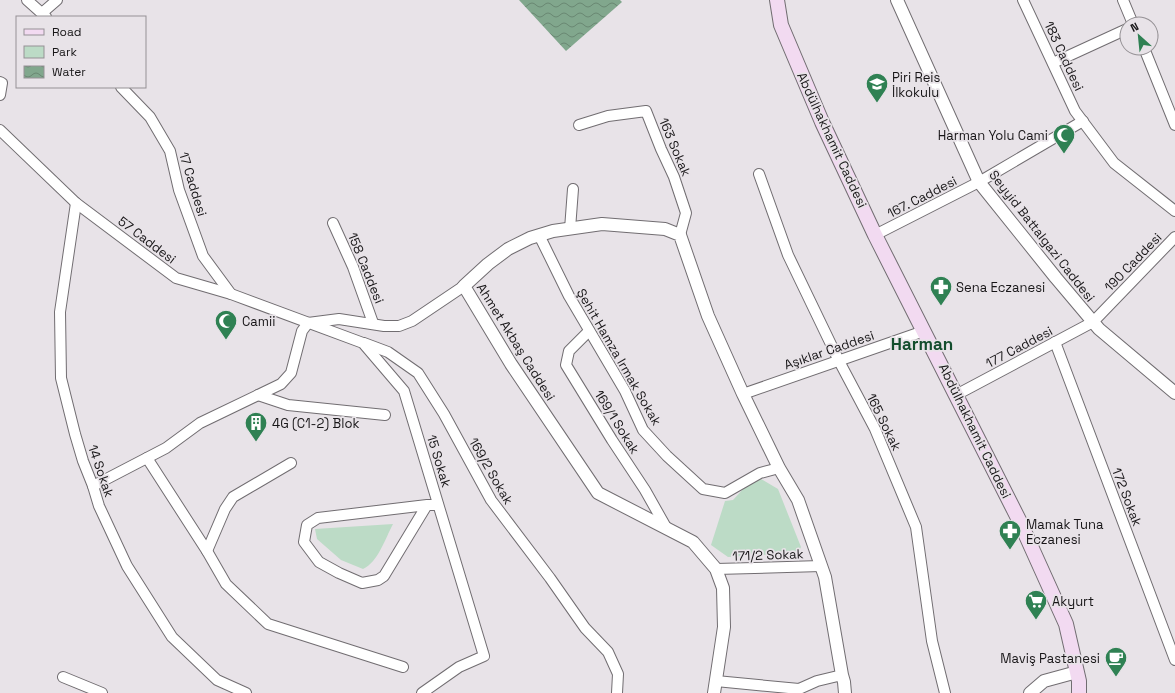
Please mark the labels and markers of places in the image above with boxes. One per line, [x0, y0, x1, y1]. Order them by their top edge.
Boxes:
place label: Piri Reis İlkokulu [892, 69, 941, 101]
school or university icon: Piri Reis İlkokulu [864, 71, 890, 104]
mosque icon: Harman Yolu Cami [1051, 122, 1077, 155]
place label: Harman Yolu Cami [938, 127, 1048, 144]
pharmacy icon: Sena Eczanesi [928, 274, 954, 307]
place label: Sena Eczanesi [956, 279, 1045, 296]
mosque icon: Camii [213, 308, 239, 341]
place label: Camii [242, 313, 275, 330]
building icon: 4G (C1-2) Blok [243, 410, 269, 443]
place label: 4G (C1-2) Blok [272, 415, 359, 432]
place label: Mamak Tuna Eczanesi [1026, 516, 1104, 548]
pharmacy icon: Mamak Tuna Eczanesi [997, 518, 1023, 551]
supermarket icon: Akyurt [1023, 588, 1049, 621]
place label: Akyurt [1052, 593, 1094, 610]
cafe icon: Maviş Pastanesi [1103, 645, 1129, 678]
place label: Maviş Pastanesi [1000, 650, 1100, 667]

